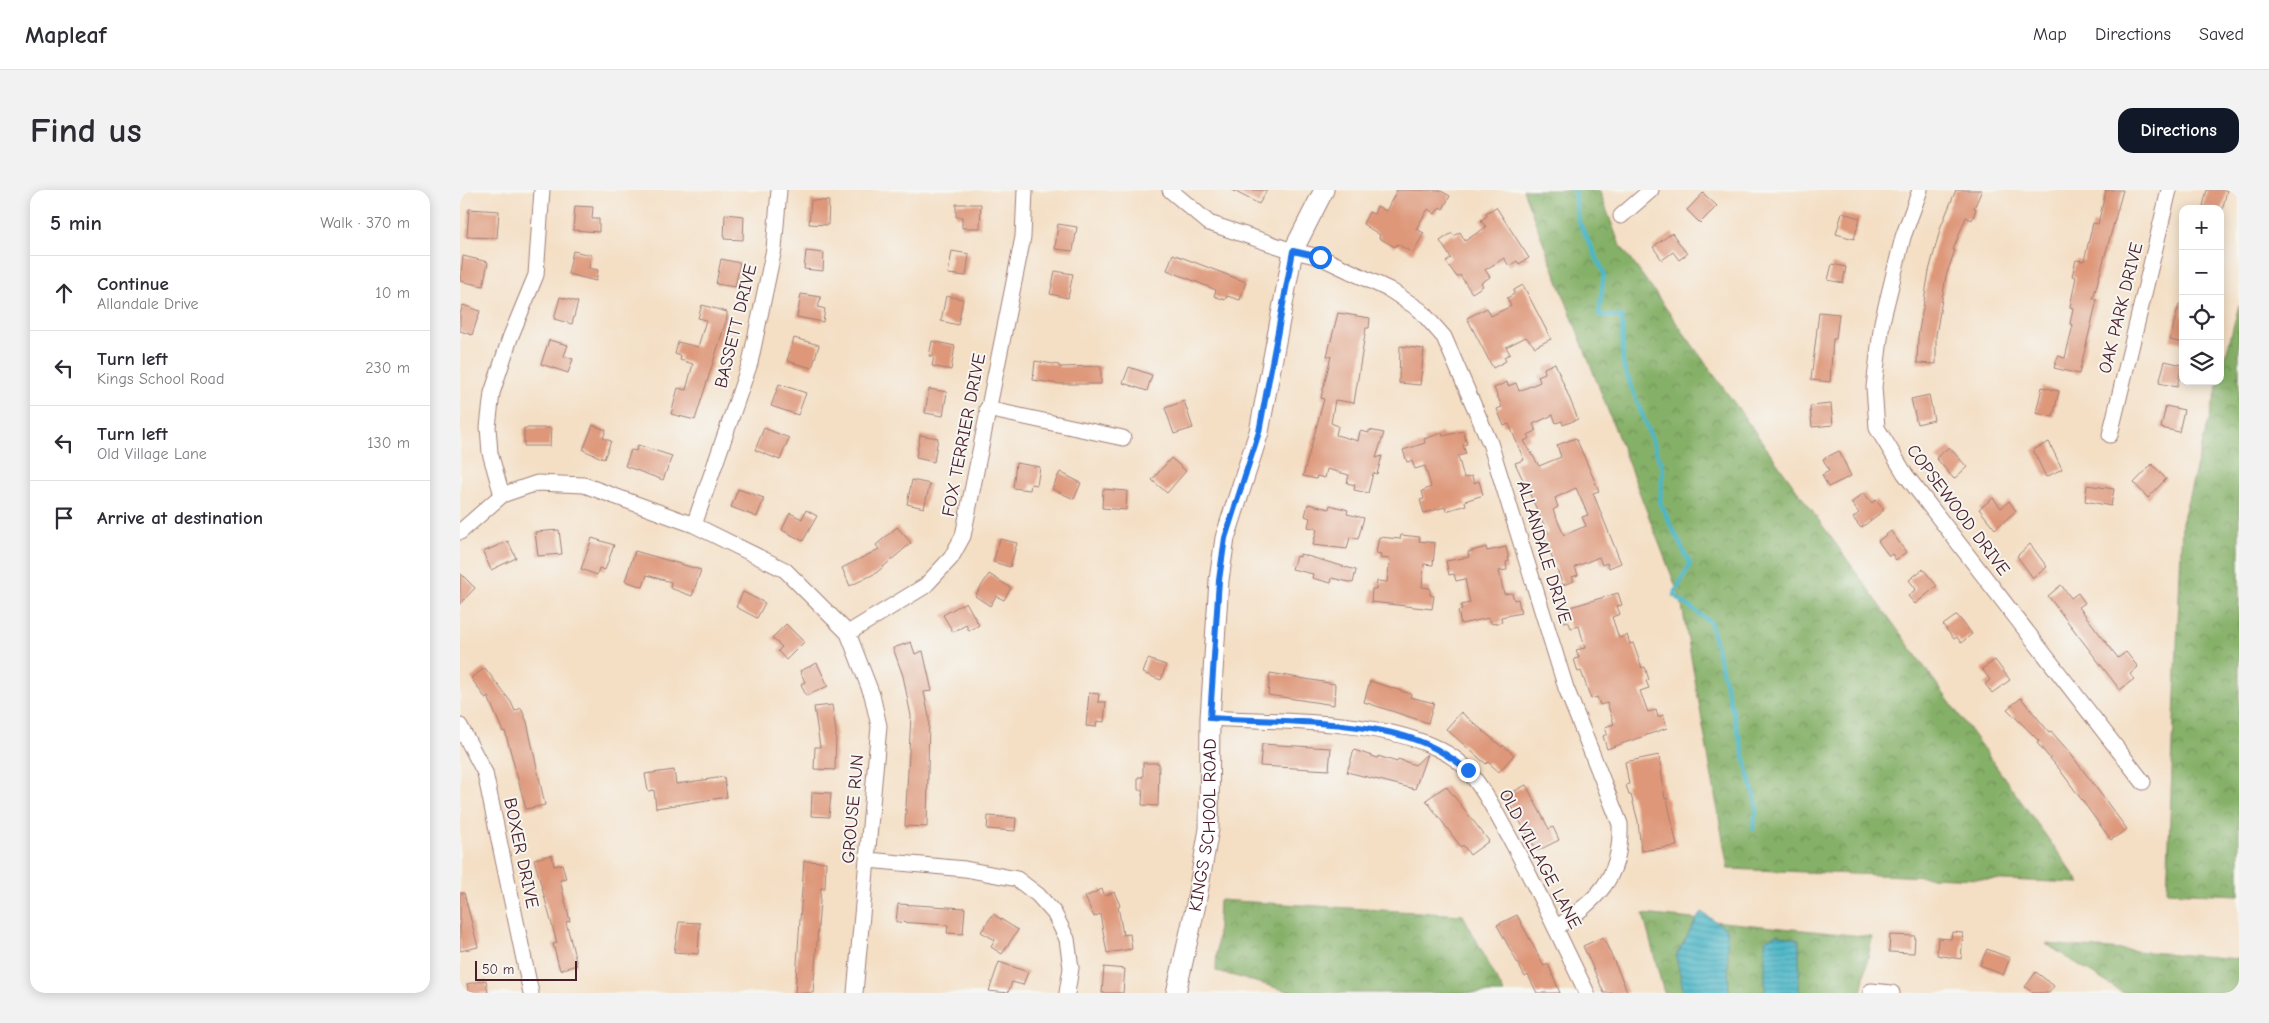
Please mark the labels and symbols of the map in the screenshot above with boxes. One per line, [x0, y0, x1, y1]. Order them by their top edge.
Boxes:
street label: OAK PARK DRIVE [2095, 240, 2147, 376]
route start [1309, 246, 1332, 269]
street label: BASSETT DRIVE [710, 262, 762, 390]
street label: FOX TERRIER DRIVE [938, 351, 990, 518]
street label: COPSEWOOD DRIVE [1902, 440, 2014, 580]
street label: ALLANDALE DRIVE [1512, 478, 1576, 626]
street label: KINGS SCHOOL ROAD [1184, 738, 1220, 913]
street label: GROUSE RUN [838, 754, 868, 864]
route end [1457, 759, 1480, 782]
street label: OLD VILLAGE LANE [1494, 786, 1586, 932]
street label: BOXER DRIVE [499, 796, 543, 910]
scale bar [475, 958, 578, 981]

